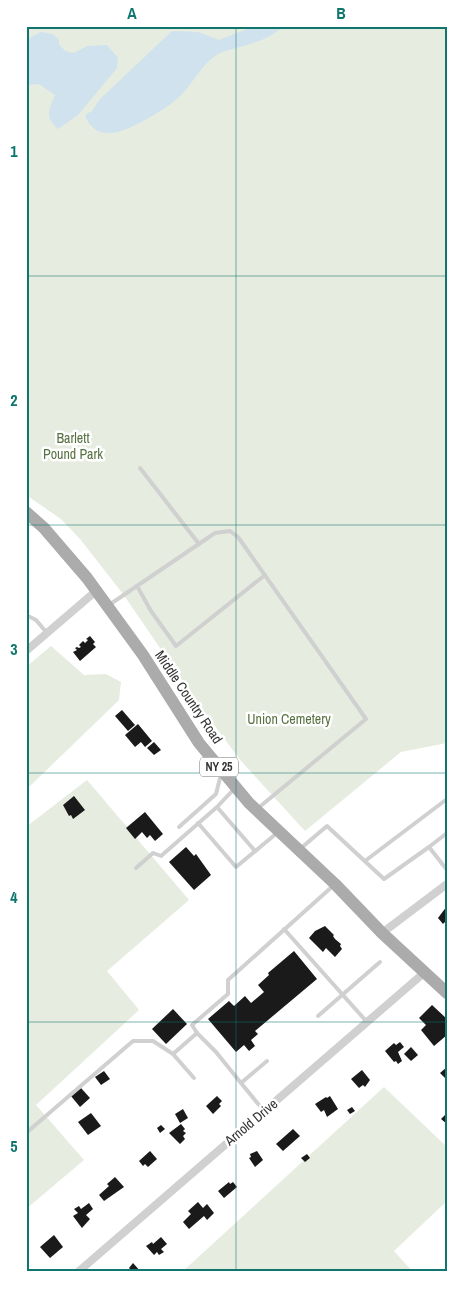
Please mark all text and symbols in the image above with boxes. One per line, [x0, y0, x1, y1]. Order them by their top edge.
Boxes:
text: A [127, 2, 137, 24]
text: B [336, 2, 346, 24]
text: 1 [10, 140, 18, 162]
text: 2 [10, 389, 18, 411]
park label: Barlett Pound Park [43, 429, 103, 463]
text: 3 [10, 638, 18, 660]
street label: Middle Country Road [151, 647, 227, 747]
park label: Union Cemetery [247, 710, 331, 728]
road number: NY 25 [200, 758, 238, 776]
text: 4 [10, 886, 18, 908]
street label: Arnold Drive [220, 1095, 281, 1150]
text: 5 [10, 1135, 18, 1157]

